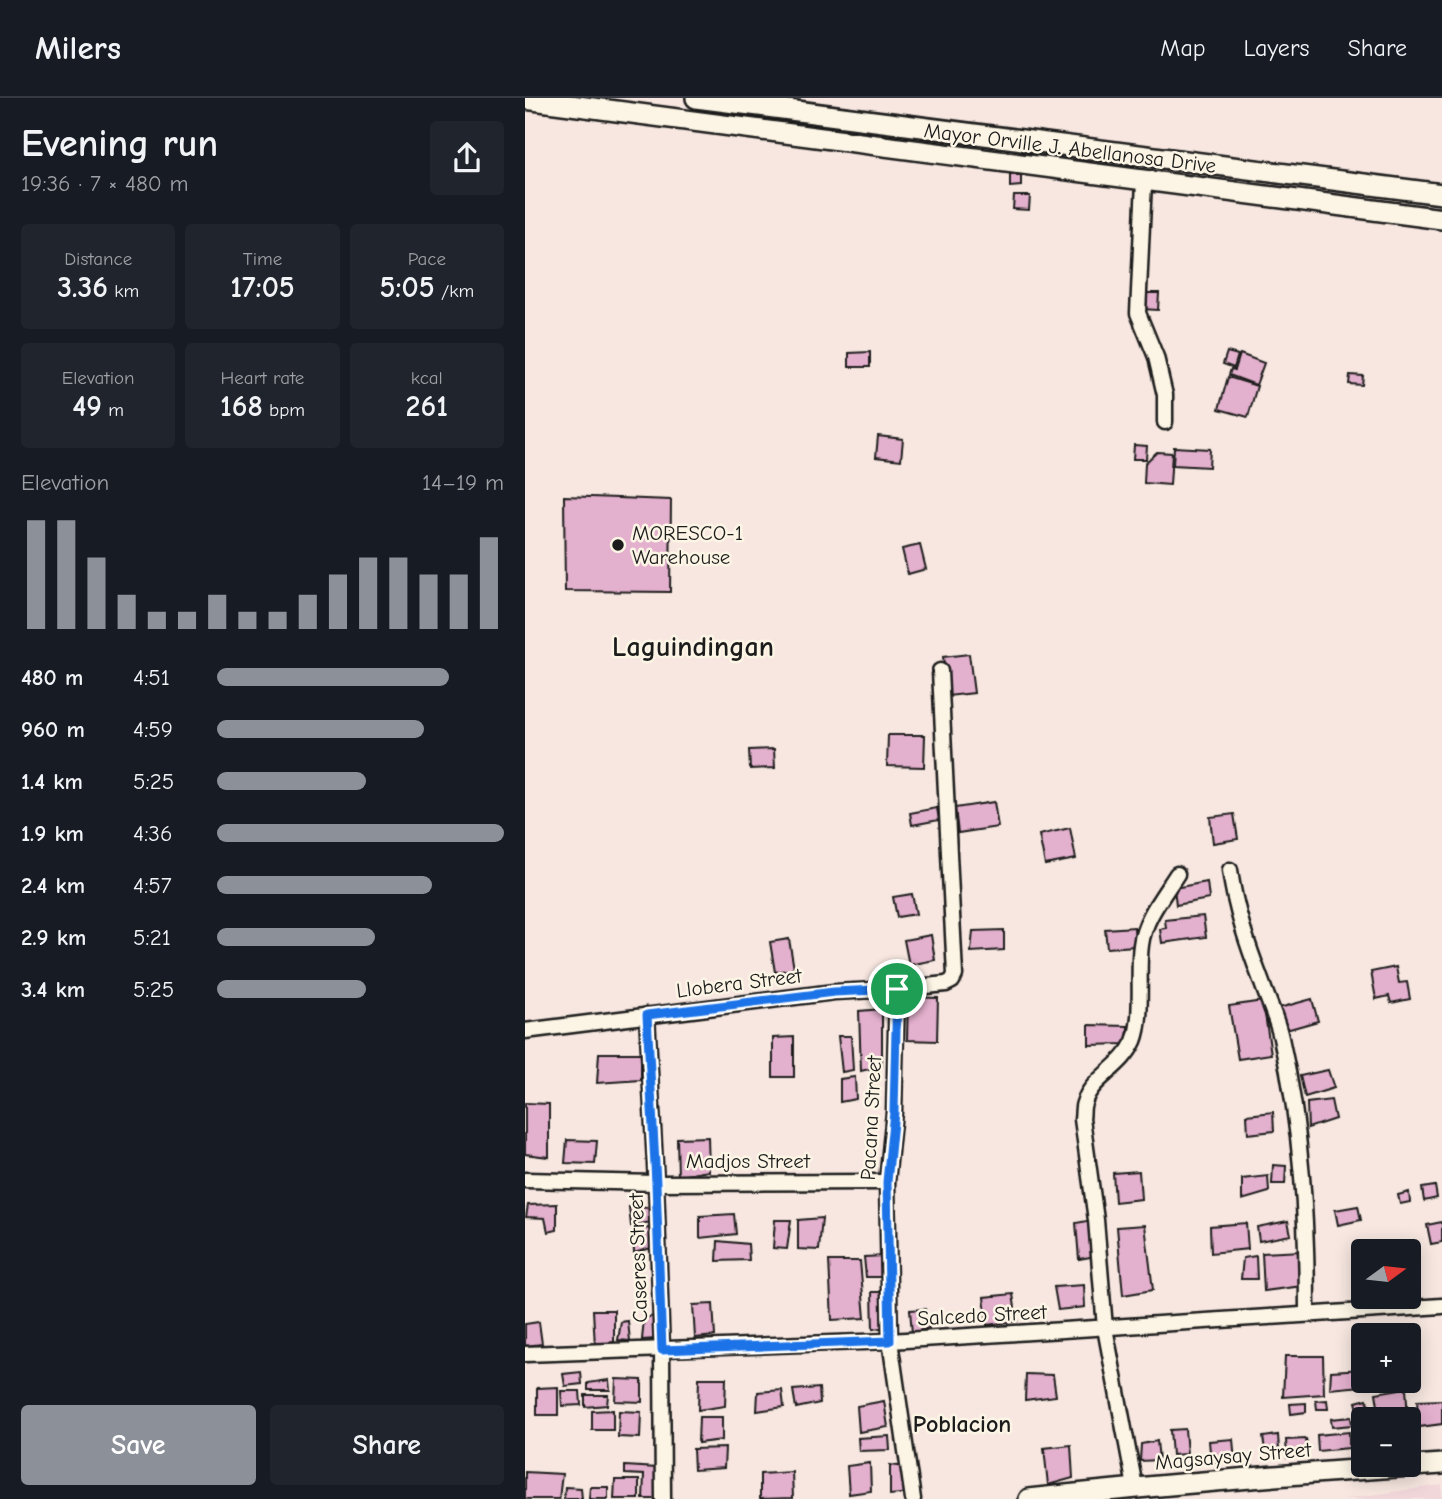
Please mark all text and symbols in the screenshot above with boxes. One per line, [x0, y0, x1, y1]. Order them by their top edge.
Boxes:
text: Milers [35, 29, 121, 67]
text: Map [1160, 34, 1206, 62]
text: Layers [1244, 34, 1309, 62]
text: Share [1347, 34, 1407, 62]
street label: Mayor Orville J. Abellanosa Drive [923, 118, 1217, 178]
button: share [430, 121, 504, 195]
text: Evening run [21, 122, 218, 166]
text: 19:36 · 7 × 480 m [21, 170, 189, 197]
text: Distance [64, 248, 132, 270]
text: Time [243, 248, 282, 270]
text: Pace [408, 248, 446, 270]
text: 3.36 [57, 270, 108, 305]
text: 17:05 [230, 270, 295, 305]
text: 5:05 [379, 270, 435, 305]
text: km [108, 280, 139, 302]
text: /km [435, 280, 474, 302]
text: Elevation [62, 367, 135, 389]
text: Heart rate [221, 367, 304, 389]
text: kcal [411, 367, 443, 389]
text: 49 [72, 389, 102, 424]
text: 168 [220, 389, 263, 424]
text: 261 [406, 389, 448, 424]
text: m [102, 399, 124, 421]
text: bpm [263, 399, 305, 421]
text: Elevation [21, 469, 109, 496]
text: 14–19 m [422, 469, 504, 496]
place label: MORESCO-1 Warehouse [632, 521, 743, 569]
marker: MORESCO-1 Warehouse [610, 537, 626, 553]
district label: Laguindingan [612, 631, 774, 663]
text: 480 m [21, 664, 83, 691]
text: 4:51 [133, 664, 170, 691]
text: 960 m [21, 716, 85, 743]
text: 4:59 [133, 716, 173, 743]
text: 1.4 km [21, 768, 83, 795]
text: 5:25 [133, 768, 174, 795]
text: 1.9 km [21, 820, 84, 847]
text: 4:36 [133, 820, 172, 847]
text: 2.4 km [21, 872, 85, 899]
text: 4:57 [133, 872, 172, 899]
text: 2.9 km [21, 924, 86, 951]
text: 5:21 [133, 924, 171, 951]
pin [867, 959, 927, 1019]
street label: Llobera Street [675, 963, 804, 1003]
icon: arrive [878, 970, 916, 1008]
text: 3.4 km [21, 976, 85, 1003]
text: 5:25 [133, 976, 174, 1003]
street label: Pacana Street [856, 1054, 886, 1181]
street label: Madjos Street [686, 1149, 811, 1173]
street label: Caseres Street [624, 1192, 652, 1323]
north arrow [1351, 1239, 1421, 1309]
map controls [1351, 1239, 1421, 1477]
street label: Salcedo Street [917, 1300, 1048, 1330]
button: + [1351, 1323, 1421, 1393]
button: Save [21, 1405, 256, 1485]
button: Share [270, 1405, 504, 1485]
button: − [1351, 1407, 1421, 1477]
district label: Poblacion [913, 1410, 1011, 1438]
street label: Magsaysay Street [1154, 1437, 1313, 1475]

